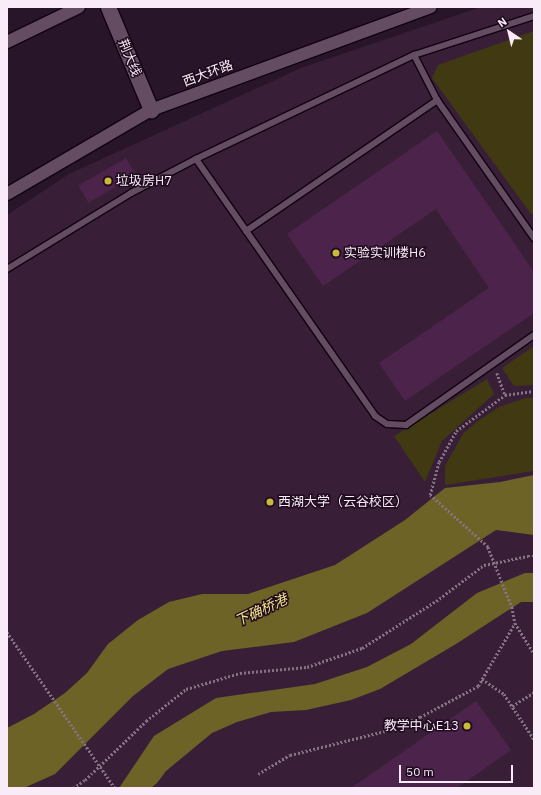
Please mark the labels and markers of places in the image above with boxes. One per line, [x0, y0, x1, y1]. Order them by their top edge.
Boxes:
place label: 垃圾房H7 [116, 173, 172, 189]
marker: 垃圾房H7 [103, 176, 113, 186]
place label: 实验实训楼H6 [344, 245, 426, 261]
marker: 实验实训楼H6 [331, 248, 341, 258]
place label: 西湖大学（云谷校区） [278, 494, 408, 510]
marker: 西湖大学（云谷校区） [265, 497, 275, 507]
place label: 教学中心E13 [384, 718, 459, 734]
marker: 教学中心E13 [462, 721, 472, 731]

